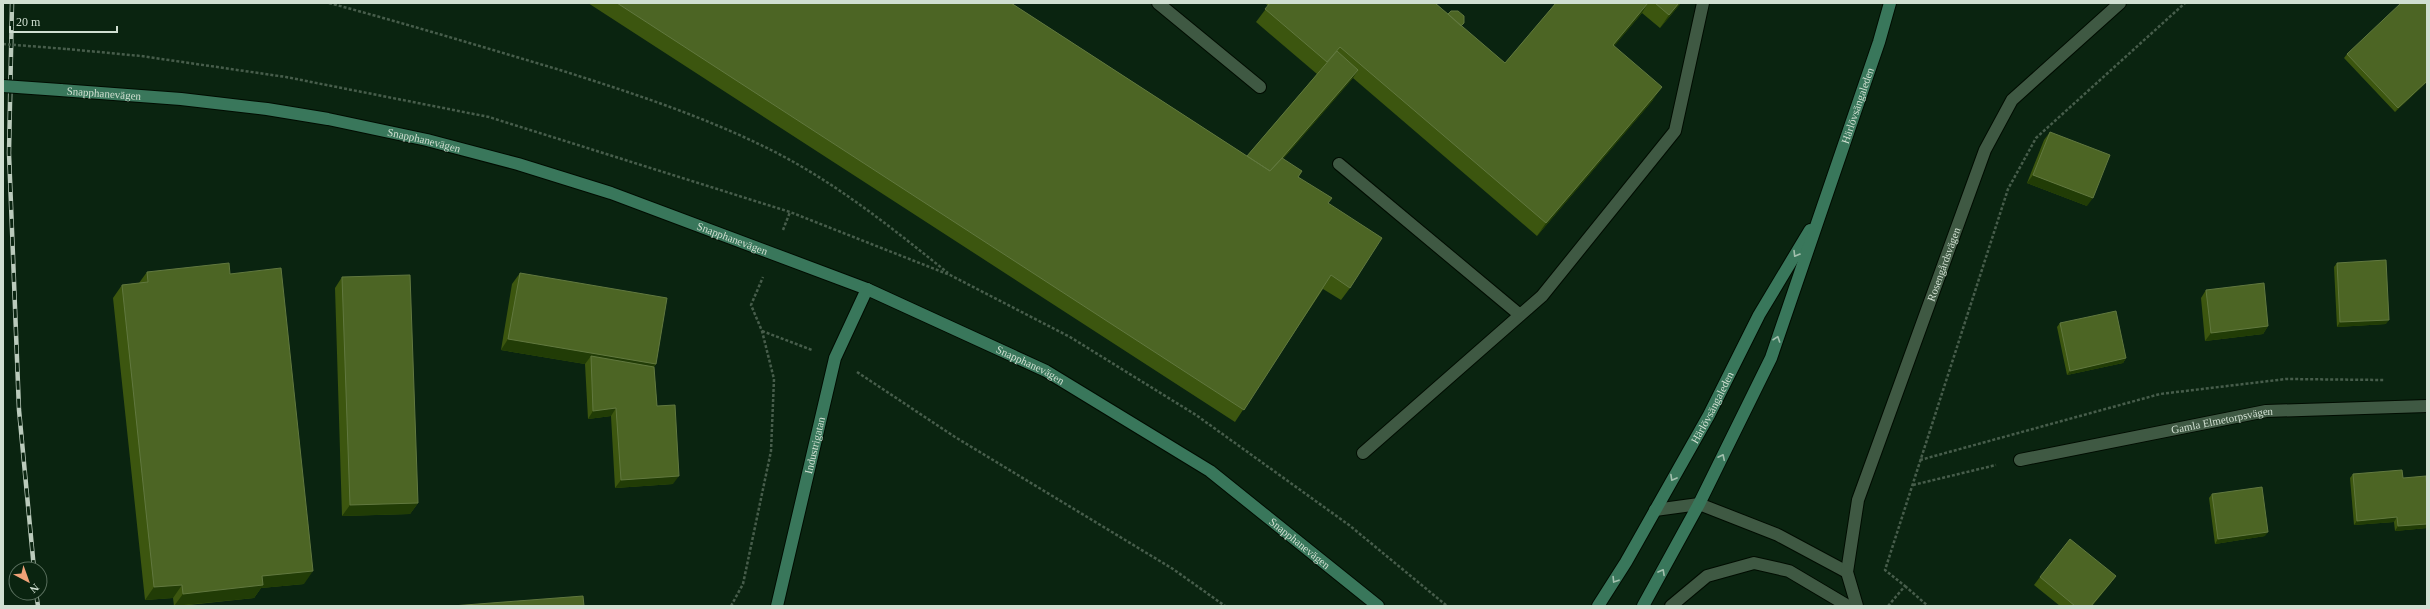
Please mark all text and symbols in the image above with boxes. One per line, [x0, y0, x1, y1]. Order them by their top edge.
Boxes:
scale bar [10, 8, 117, 34]
text: 20 m [16, 15, 41, 29]
street label: Härlövsängaleden [1839, 65, 1876, 145]
street label: Snapphanevägen [66, 85, 142, 102]
street label: Snapphanevägen [386, 126, 462, 155]
street label: Snapphanevägen [695, 220, 770, 257]
street label: Rosengårdsvägen [1925, 225, 1963, 303]
one-way arrow [1793, 249, 1800, 257]
one-way arrow [1773, 336, 1781, 343]
street label: Snapphanevägen [994, 343, 1067, 387]
street label: Härlövsängaleden [1688, 369, 1736, 446]
street label: Gamla Elmetorpsvägen [2170, 405, 2274, 436]
street label: Industrigatan [802, 415, 827, 475]
one-way arrow [1717, 454, 1725, 461]
one-way arrow [1670, 474, 1678, 481]
street label: Snapphanevägen [1267, 515, 1333, 571]
north arrow [8, 561, 48, 601]
one-way arrow [1657, 569, 1664, 576]
one-way arrow [1612, 576, 1619, 583]
text: N [28, 581, 41, 596]

